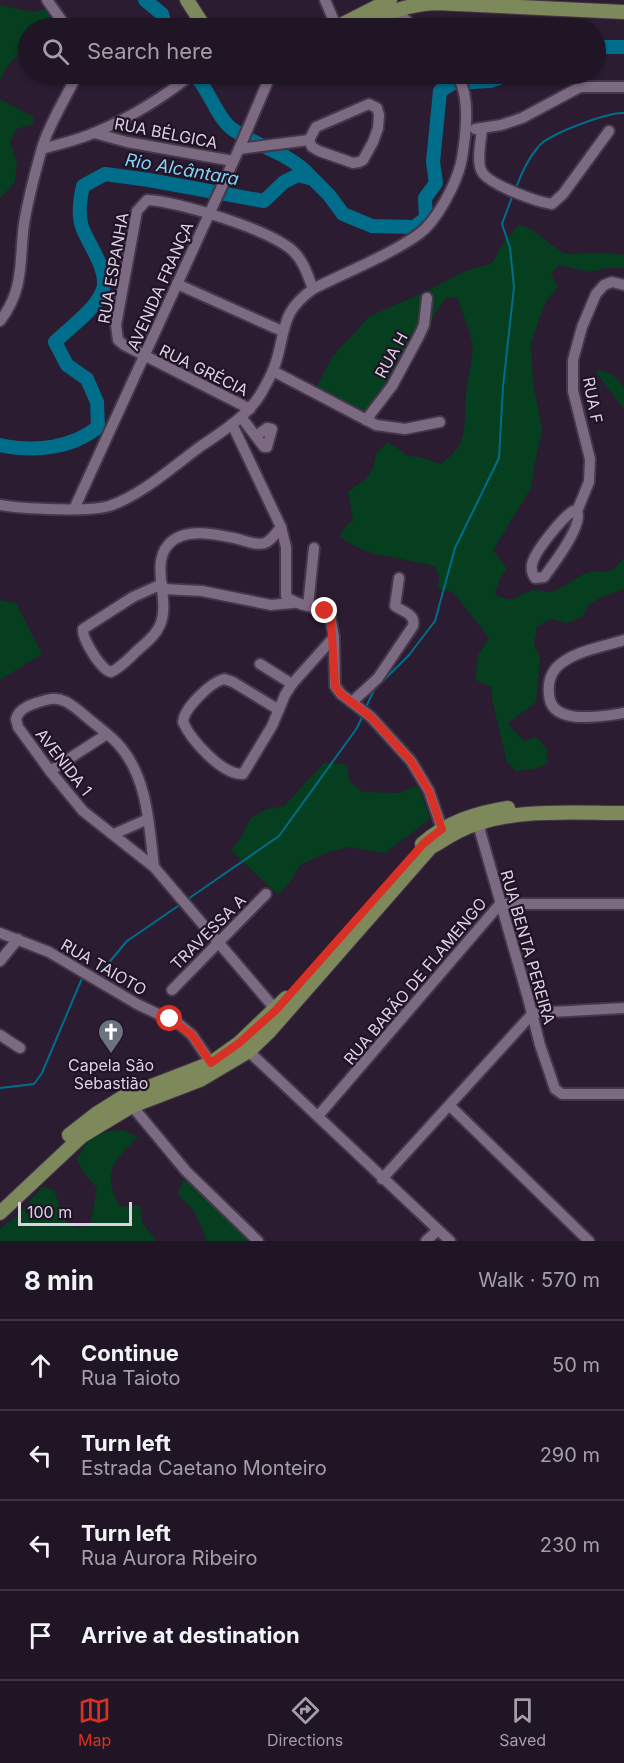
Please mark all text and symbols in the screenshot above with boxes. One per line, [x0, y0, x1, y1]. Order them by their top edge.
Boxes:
search box [18, 18, 606, 84]
icon: search [39, 35, 72, 68]
text: Search here [87, 38, 213, 64]
street label: RUA BÉLGICA [113, 113, 219, 153]
water label: Rio Alcântara [124, 149, 240, 189]
street label: RUA ESPANHA [93, 211, 133, 325]
street label: AVENIDA FRANÇA [123, 219, 197, 353]
street label: RUA H [370, 329, 412, 381]
street label: RUA GRÉCIA [156, 340, 252, 400]
street label: RUA F [579, 375, 607, 425]
route end [311, 597, 337, 623]
street label: AVENIDA 1 [31, 724, 97, 800]
street label: RUA BENTA PEREIRA [496, 868, 560, 1026]
street label: TRAVESSA A [166, 890, 250, 974]
street label: RUA BARÃO DE FLAMENGO [339, 893, 491, 1069]
street label: RUA TAIOTO [58, 934, 150, 1000]
route start [156, 1005, 182, 1031]
church icon: Capela São Sebastião [96, 1017, 126, 1055]
place label: Capela São Sebastião [68, 1055, 154, 1093]
scale bar [18, 1199, 132, 1226]
text: 100 m [27, 1202, 72, 1222]
text: 8 min [24, 1265, 94, 1296]
text: Walk · 570 m [478, 1268, 600, 1292]
text: Continue [81, 1340, 179, 1366]
icon: ahead [24, 1349, 57, 1382]
text: 50 m [552, 1353, 600, 1377]
text: Rua Taioto [81, 1366, 180, 1390]
text: Turn left [81, 1430, 171, 1456]
icon: left [24, 1439, 57, 1472]
text: 290 m [540, 1443, 600, 1467]
text: Estrada Caetano Monteiro [81, 1456, 327, 1480]
text: Turn left [81, 1520, 171, 1546]
icon: left [24, 1529, 57, 1562]
text: 230 m [540, 1533, 600, 1557]
text: Rua Aurora Ribeiro [81, 1546, 257, 1570]
icon: arrive [24, 1619, 57, 1652]
text: Arrive at destination [81, 1622, 300, 1648]
tab: Map [78, 1694, 111, 1750]
tab: Directions [267, 1694, 343, 1750]
tab: Saved [499, 1694, 546, 1750]

